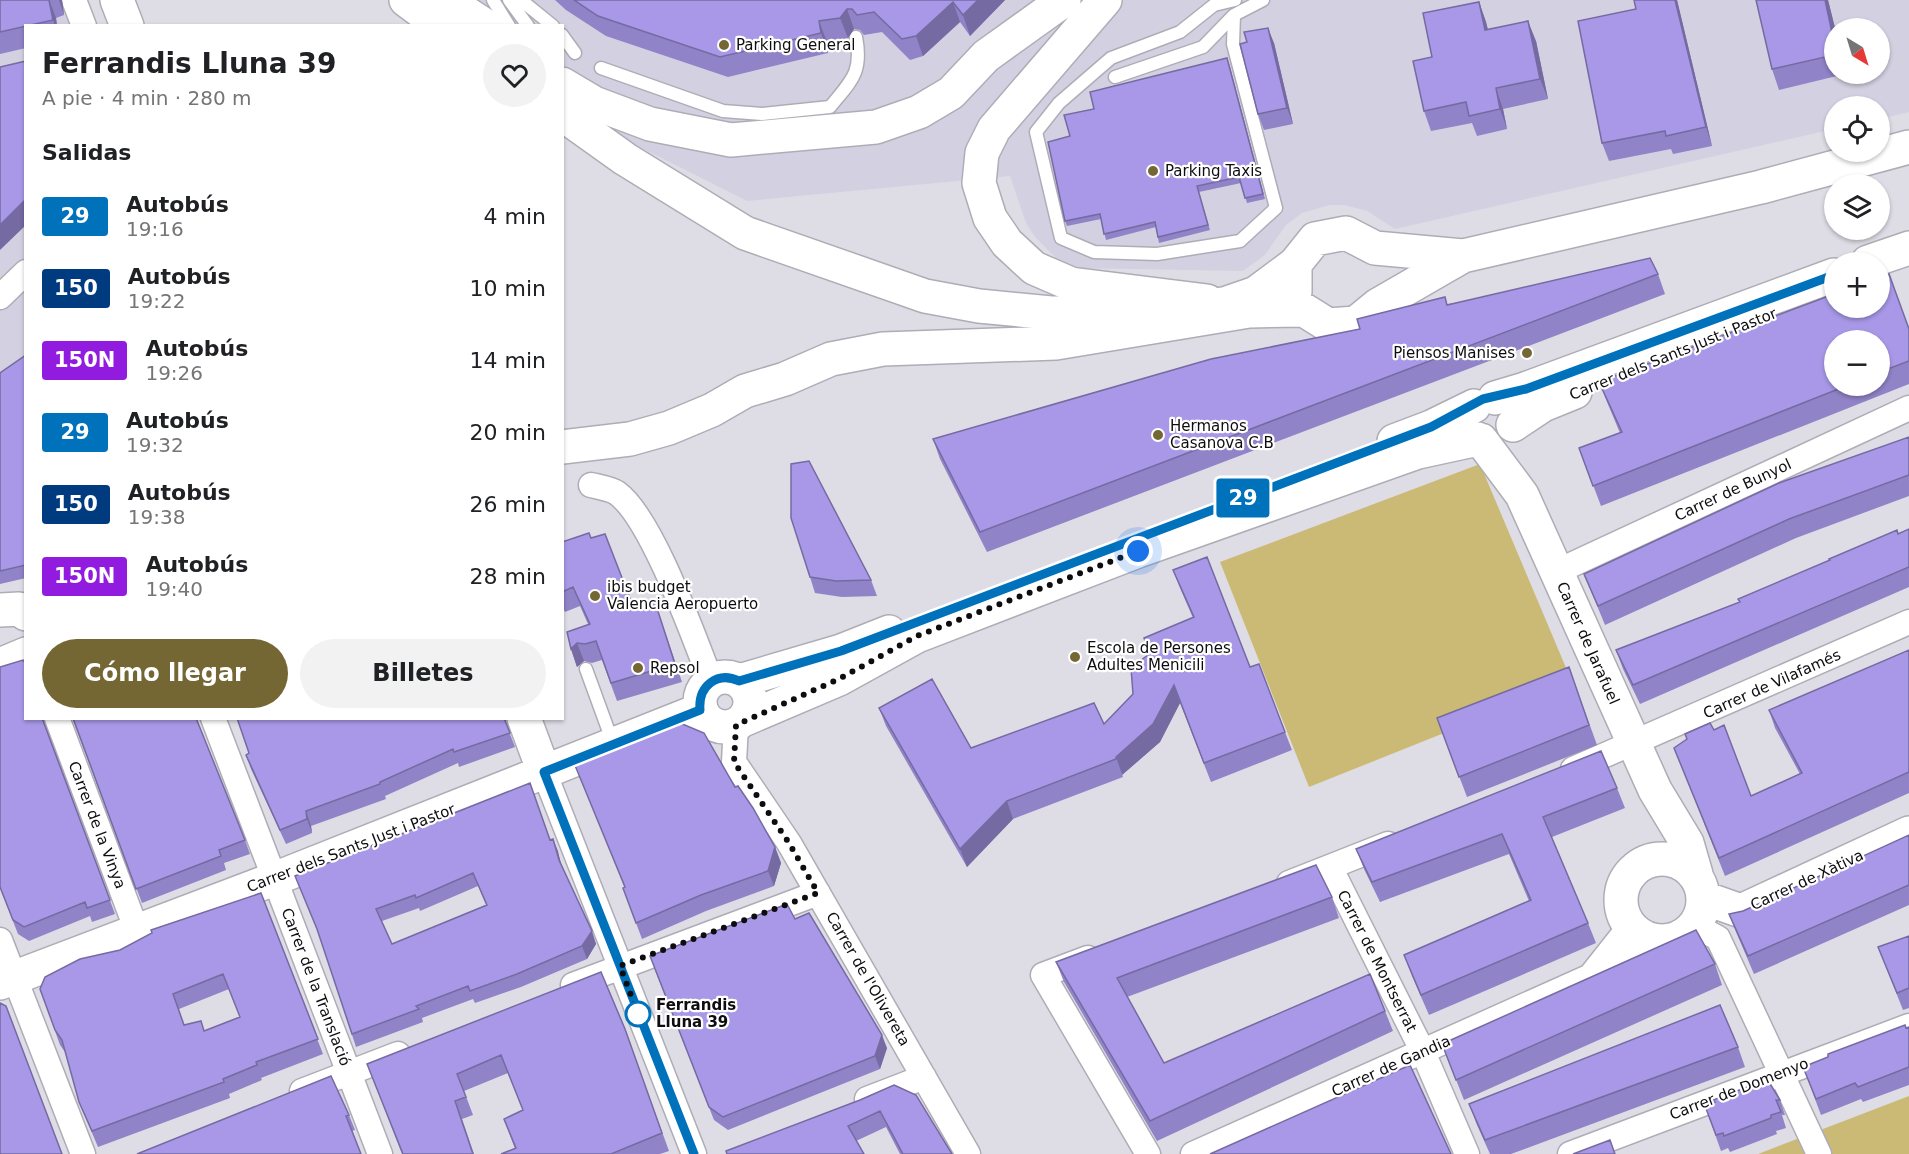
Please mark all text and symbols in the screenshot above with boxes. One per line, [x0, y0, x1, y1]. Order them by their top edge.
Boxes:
north arrow [1824, 18, 1890, 84]
map controls [1824, 18, 1890, 396]
place label: Parking General [736, 36, 856, 54]
marker: Parking General [717, 38, 731, 52]
button: heart [483, 44, 546, 107]
text: Ferrandis Lluna 39 [42, 47, 336, 80]
text: A pie · 4 min · 280 m [42, 86, 252, 110]
button: locate [1824, 96, 1890, 162]
text: Salidas [42, 140, 131, 165]
place label: Parking Taxis [1165, 162, 1262, 180]
marker: Parking Taxis [1146, 164, 1160, 178]
button: layers [1824, 174, 1890, 240]
text: Autobús [126, 192, 229, 217]
text: 29 [60, 204, 90, 228]
text: 4 min [484, 204, 546, 229]
text: 19:16 [126, 217, 184, 241]
button: + [1824, 252, 1890, 318]
text: Autobús [128, 264, 231, 289]
text: 150 [54, 276, 98, 300]
text: 10 min [470, 276, 546, 301]
text: 19:22 [128, 289, 185, 313]
street label: Carrer dels Sants Just i Pastor [1567, 304, 1780, 404]
button: − [1824, 330, 1890, 396]
text: Autobús [145, 336, 248, 361]
place label: Piensos Manises [1393, 344, 1515, 362]
marker: Piensos Manises [1520, 346, 1534, 360]
text: 150N [54, 348, 115, 372]
text: 14 min [470, 348, 546, 373]
text: 19:26 [145, 361, 203, 385]
text: Autobús [126, 408, 229, 433]
place label: Hermanos Casanova C.B [1170, 417, 1274, 452]
text: 29 [60, 420, 90, 444]
text: 20 min [470, 420, 546, 445]
marker: Hermanos Casanova C.B [1151, 428, 1165, 442]
text: 19:32 [126, 433, 184, 457]
street label: Carrer de Bunyol [1672, 455, 1794, 525]
line badge: 29 [1216, 478, 1270, 518]
text: Autobús [128, 480, 231, 505]
text: 29 [1228, 486, 1258, 510]
text: 150 [54, 492, 98, 516]
text: 26 min [470, 492, 546, 517]
text: 19:38 [128, 505, 185, 529]
your location [1123, 536, 1153, 566]
text: Autobús [145, 552, 248, 577]
text: 150N [54, 564, 115, 588]
text: 28 min [470, 564, 546, 589]
text: 19:40 [145, 577, 203, 601]
place label: ibis budget Valencia Aeropuerto [607, 578, 758, 613]
street label: Carrer de Jarafuel [1553, 579, 1623, 707]
marker: ibis budget Valencia Aeropuerto [588, 589, 602, 603]
button: Cómo llegar [42, 639, 288, 708]
button: Billetes [300, 639, 546, 708]
place label: Escola de Persones Adultes Menicili [1087, 639, 1231, 674]
street label: Carrer de Vilafamés [1700, 645, 1844, 722]
marker: Escola de Persones Adultes Menicili [1068, 650, 1082, 664]
place label: Repsol [650, 659, 700, 677]
marker: Repsol [631, 661, 645, 675]
street label: Carrer de la Vinya [64, 759, 130, 891]
street label: Carrer dels Sants Just i Pastor [244, 800, 458, 896]
street label: Carrer de Xàtiva [1748, 846, 1866, 914]
street label: Carrer de Montserrat [1333, 887, 1421, 1035]
street label: Carrer de la Translació [278, 905, 354, 1069]
street label: Carrer de l'Olivereta [822, 909, 914, 1049]
place label: Ferrandis Lluna 39 [656, 996, 736, 1031]
marker: Ferrandis Lluna 39 [625, 1001, 651, 1027]
street label: Carrer de Gandia [1329, 1032, 1453, 1100]
street label: Carrer de Domenyo [1667, 1054, 1811, 1124]

